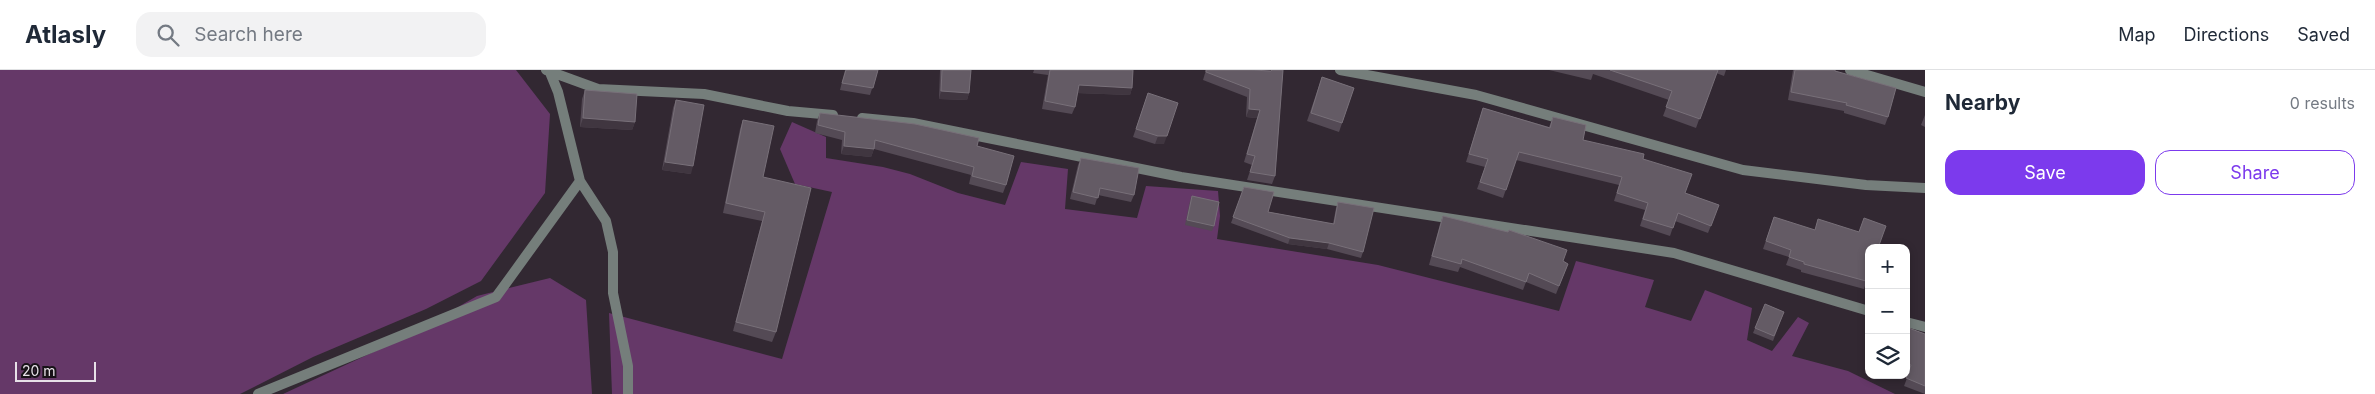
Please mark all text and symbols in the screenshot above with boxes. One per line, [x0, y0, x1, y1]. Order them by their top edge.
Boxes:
search box [136, 12, 486, 57]
text: Atlasly [25, 20, 106, 49]
icon: search [154, 21, 182, 49]
text: Search here [194, 23, 303, 46]
text: Map [2118, 24, 2156, 45]
text: Directions [2184, 24, 2269, 45]
text: Saved [2297, 24, 2350, 45]
text: Nearby [1945, 90, 2020, 115]
text: 0 results [2290, 93, 2355, 113]
button: Save [1945, 150, 2145, 195]
button: Share [2155, 150, 2355, 195]
map controls [1865, 244, 1910, 379]
button: + [1865, 244, 1910, 289]
button: − [1865, 289, 1910, 334]
button: layers [1865, 334, 1910, 379]
scale bar [15, 359, 96, 382]
text: 20 m [22, 362, 56, 379]

